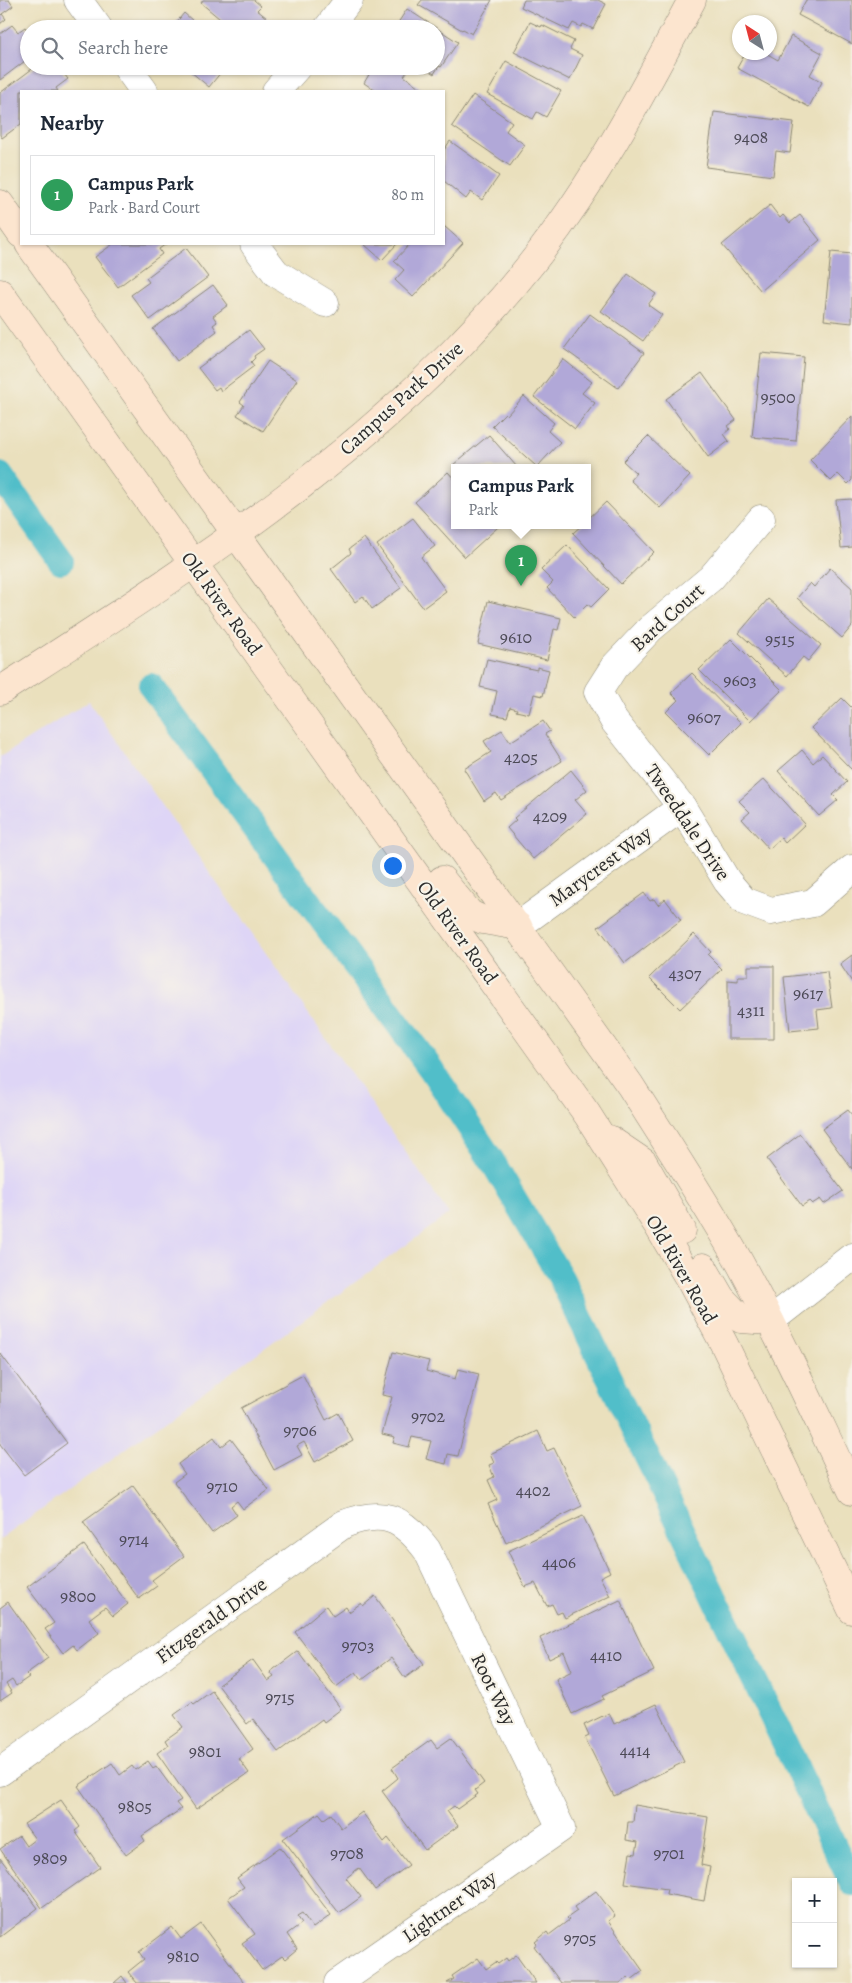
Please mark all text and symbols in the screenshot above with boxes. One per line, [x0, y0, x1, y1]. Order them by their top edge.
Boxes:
north arrow [732, 15, 777, 60]
search box [20, 20, 445, 75]
icon: search [38, 34, 66, 62]
text: Search here [78, 35, 168, 61]
text: Nearby [40, 109, 103, 137]
house number: 9408 [734, 125, 768, 149]
text: Campus Park [88, 171, 194, 197]
text: 1 [54, 184, 60, 206]
text: 80 m [391, 184, 424, 206]
text: Park · Bard Court [88, 197, 200, 219]
street label: Campus Park Drive [333, 335, 469, 461]
house number: 9500 [760, 385, 796, 409]
popup [451, 464, 591, 529]
text: Campus Park [468, 473, 574, 499]
text: Park [468, 499, 498, 521]
pin: 1 [505, 545, 537, 586]
street label: Old River Road [175, 546, 268, 661]
street label: Bard Court [625, 577, 710, 658]
house number: 9610 [500, 625, 532, 649]
house number: 9515 [765, 627, 795, 651]
house number: 9603 [723, 668, 757, 692]
house number: 9607 [687, 705, 721, 729]
house number: 4205 [504, 745, 538, 769]
street label: Tweeddale Drive [639, 759, 737, 886]
house number: 4209 [533, 804, 567, 828]
street label: Marycrest Way [543, 819, 658, 913]
your location [380, 853, 406, 879]
street label: Old River Road [411, 875, 504, 990]
house number: 4307 [669, 961, 702, 985]
house number: 9617 [793, 981, 824, 1005]
house number: 4311 [737, 998, 765, 1022]
street label: Old River Road [639, 1210, 724, 1329]
house number: 9702 [411, 1404, 445, 1428]
house number: 9706 [283, 1418, 317, 1442]
house number: 9710 [206, 1474, 238, 1498]
house number: 4402 [516, 1478, 551, 1502]
house number: 9714 [119, 1527, 149, 1551]
house number: 4406 [542, 1550, 576, 1574]
street label: Fitzgerald Drive [150, 1571, 272, 1670]
house number: 9800 [60, 1584, 96, 1608]
house number: 9703 [342, 1633, 374, 1657]
house number: 4410 [590, 1643, 622, 1667]
street label: Root Way [465, 1649, 523, 1731]
house number: 9715 [265, 1685, 295, 1709]
house number: 4414 [620, 1738, 650, 1762]
house number: 9801 [189, 1739, 221, 1763]
house number: 9805 [118, 1794, 152, 1818]
house number: 9708 [330, 1841, 364, 1865]
house number: 9701 [653, 1841, 685, 1865]
house number: 9809 [33, 1846, 67, 1870]
street label: Lightner Way [397, 1863, 503, 1949]
map controls [792, 1878, 837, 1968]
button: + [792, 1878, 837, 1923]
button: − [792, 1923, 837, 1968]
house number: 9705 [563, 1926, 597, 1950]
house number: 9810 [167, 1944, 199, 1968]

